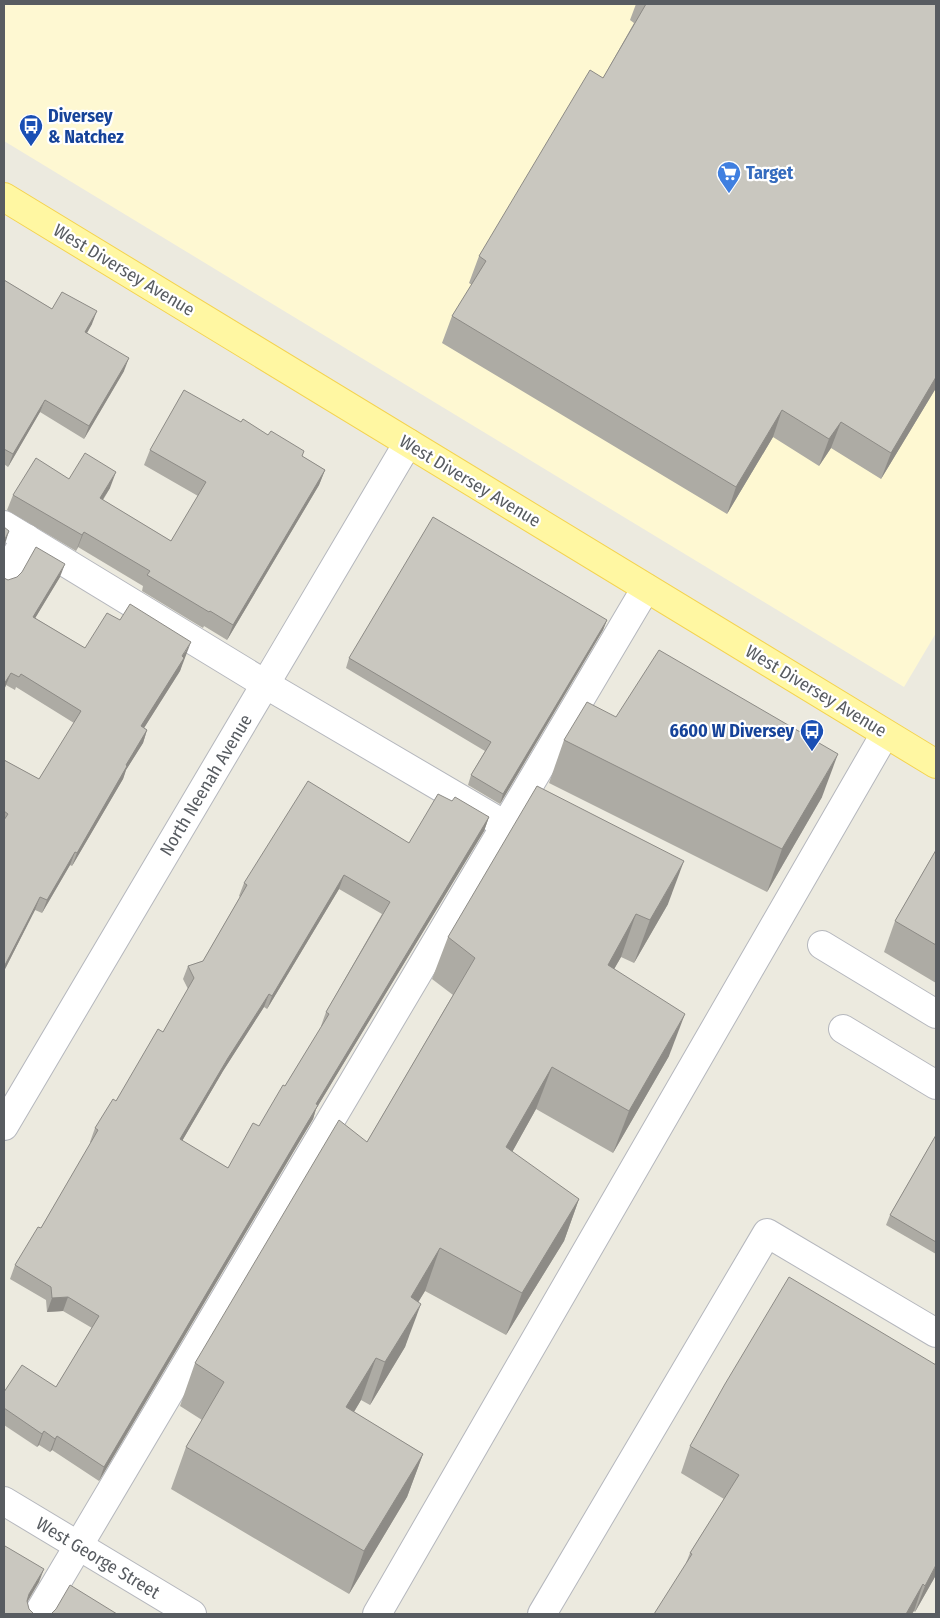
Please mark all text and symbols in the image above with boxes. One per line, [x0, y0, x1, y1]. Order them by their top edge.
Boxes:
place label: Diversey & Natchez [48, 105, 124, 148]
bus stop icon: Diversey & Natchez [18, 113, 44, 147]
supermarket icon: Target [716, 160, 742, 194]
place label: Target [746, 162, 794, 184]
street label: West Diversey Avenue [49, 219, 199, 321]
street label: West Diversey Avenue [395, 430, 545, 532]
street label: West Diversey Avenue [741, 640, 891, 742]
street label: North Neenah Avenue [155, 710, 257, 860]
bus stop icon: 6600 W Diversey [799, 718, 825, 752]
place label: 6600 W Diversey [669, 720, 794, 742]
street label: West George Street [32, 1512, 164, 1604]

